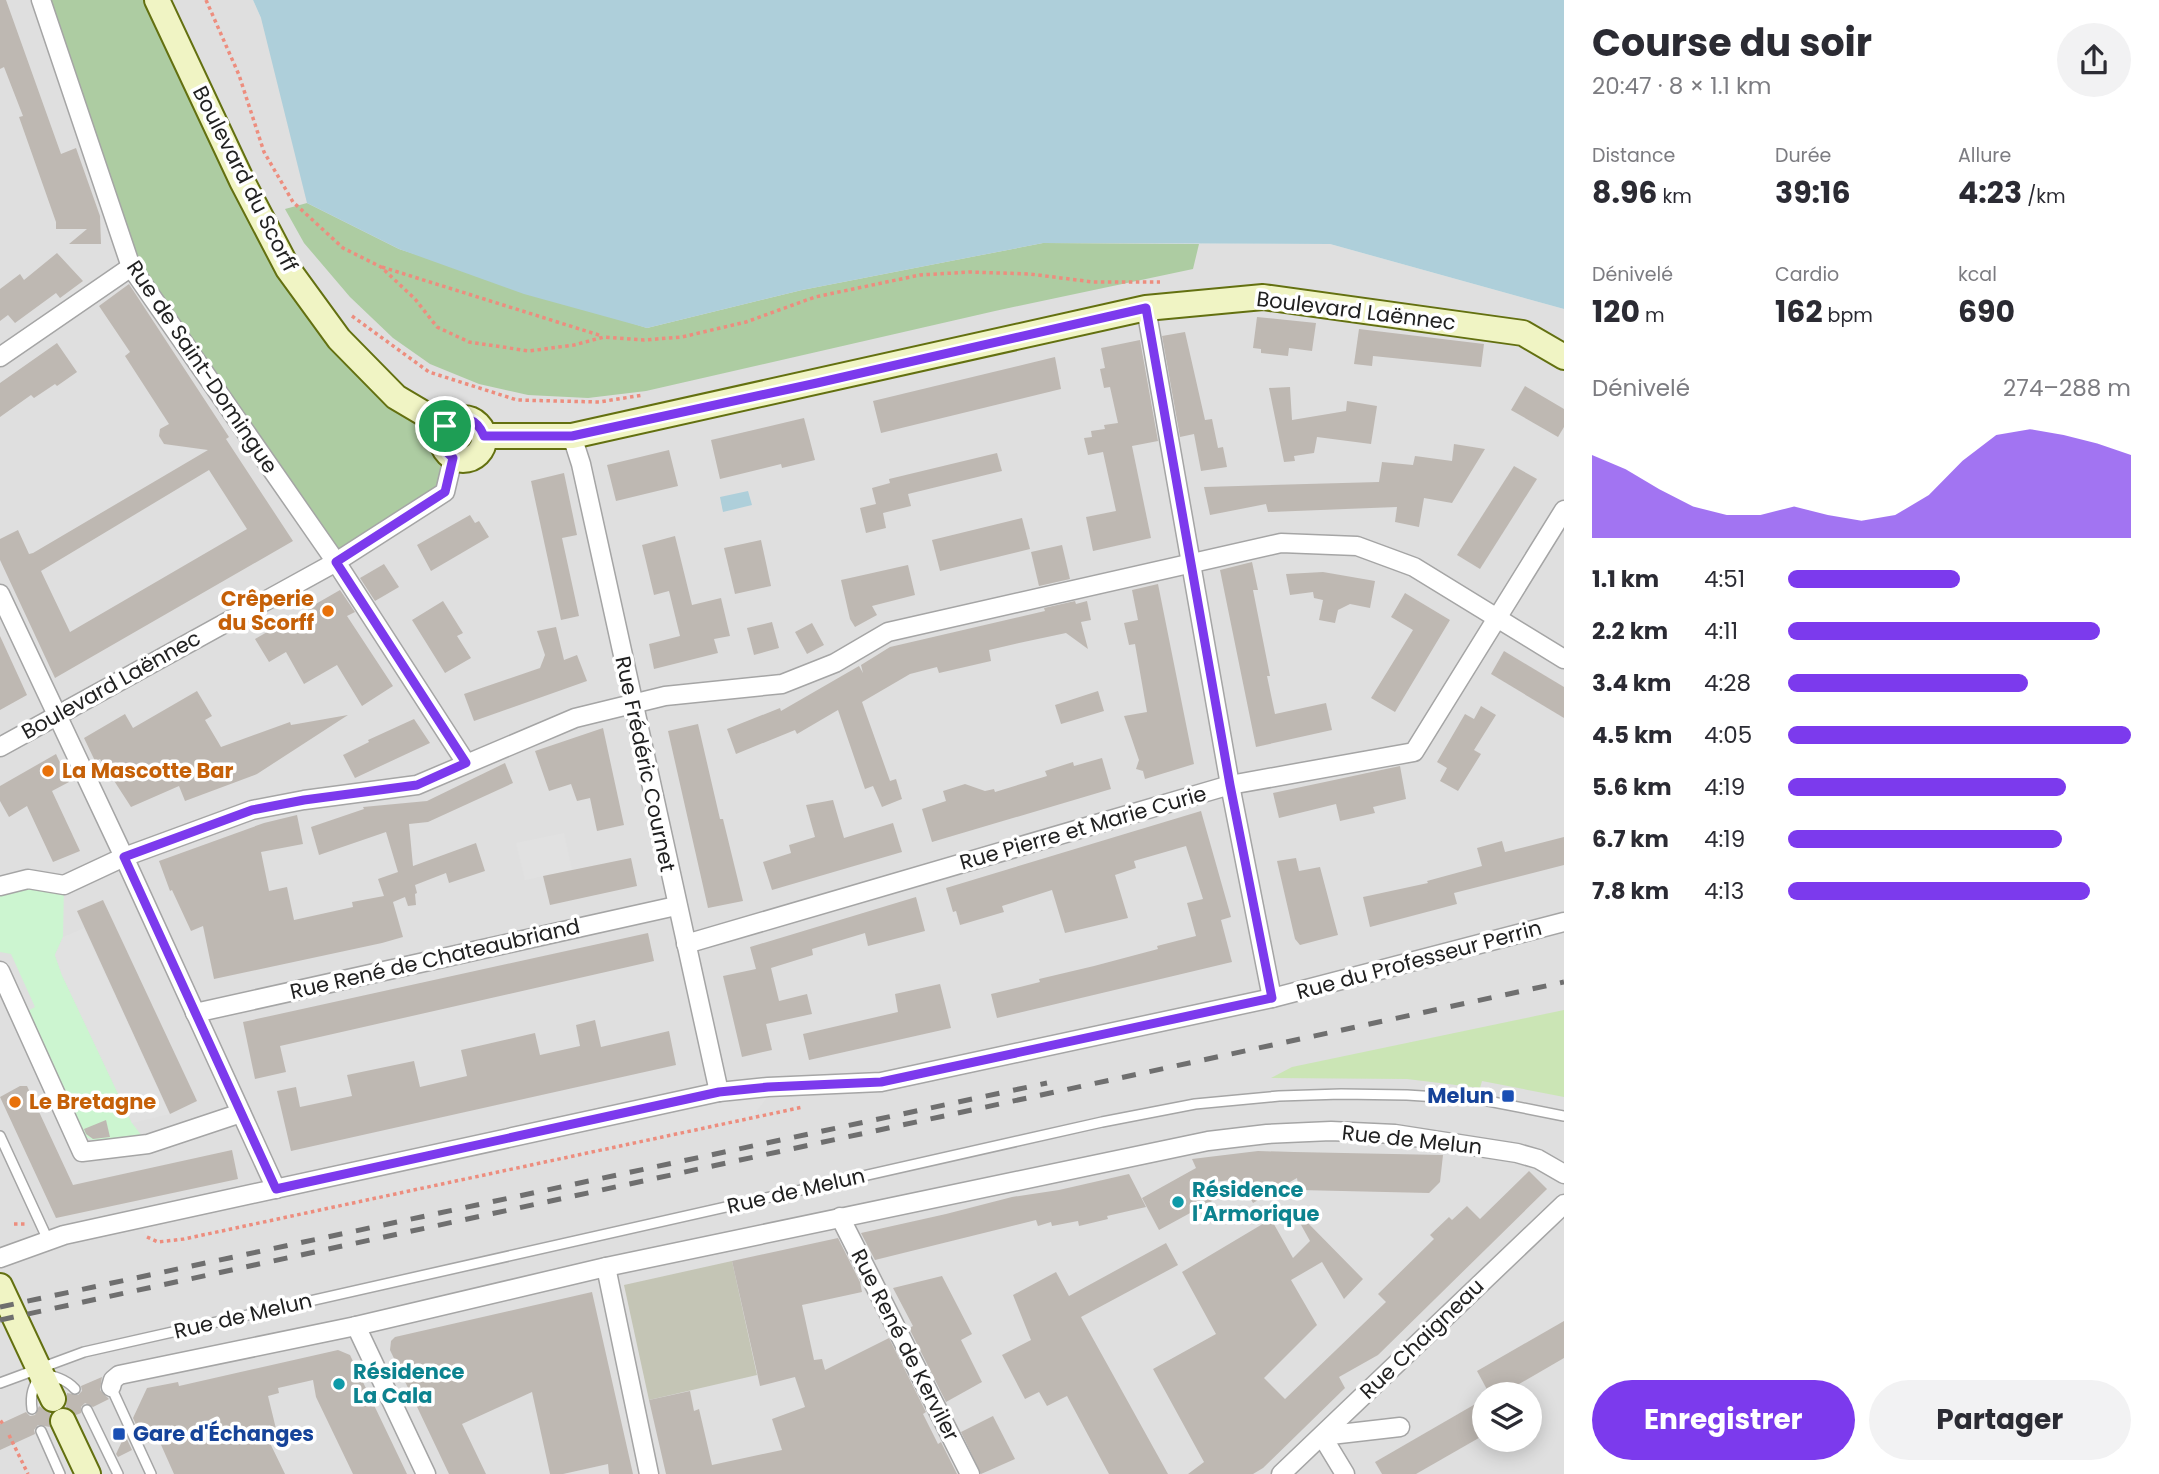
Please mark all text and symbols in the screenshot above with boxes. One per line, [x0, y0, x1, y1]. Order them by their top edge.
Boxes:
text: Course du soir [1592, 16, 1872, 69]
button: share [2057, 23, 2131, 97]
text: 20:47 · 8 × 1.1 km [1592, 70, 1772, 102]
street label: Boulevard du Scorff [186, 81, 305, 277]
text: Distance [1592, 142, 1675, 169]
text: Durée [1775, 142, 1831, 169]
text: Allure [1958, 142, 2011, 169]
text: 8.96 [1592, 171, 1657, 214]
text: 39:16 [1775, 171, 1851, 214]
text: 4:23 [1958, 171, 2022, 214]
text: km [1657, 183, 1692, 210]
text: /km [2022, 183, 2066, 210]
street label: Rue de Saint-Domingue [120, 254, 285, 479]
text: Dénivelé [1592, 261, 1673, 288]
text: Cardio [1775, 261, 1839, 288]
text: kcal [1958, 261, 1997, 288]
street label: Boulevard Laënnec [1255, 284, 1457, 337]
text: 120 [1592, 290, 1640, 333]
text: 162 [1775, 290, 1823, 333]
text: 690 [1958, 290, 2015, 333]
text: m [1640, 302, 1665, 329]
text: bpm [1823, 302, 1873, 329]
text: Dénivelé [1592, 372, 1690, 404]
text: 274–288 m [2003, 372, 2131, 404]
pin [415, 396, 475, 456]
icon: arrive [426, 407, 464, 445]
text: 1.1 km [1592, 563, 1659, 595]
text: 4:51 [1704, 563, 1745, 595]
place label: Crêperie du Scorff [218, 584, 314, 637]
marker: Crêperie du Scorff [320, 603, 336, 619]
text: 2.2 km [1592, 615, 1668, 647]
text: 4:11 [1704, 615, 1738, 647]
street label: Boulevard Laënnec [16, 623, 205, 746]
street label: Rue Frédéric Cournet [608, 653, 683, 874]
text: 3.4 km [1592, 667, 1671, 699]
text: 4:28 [1704, 667, 1751, 699]
text: 4.5 km [1592, 719, 1672, 751]
text: 4:05 [1704, 719, 1752, 751]
place label: La Mascotte Bar [62, 756, 234, 785]
marker: La Mascotte Bar [40, 763, 56, 779]
text: 5.6 km [1592, 771, 1672, 803]
text: 4:19 [1704, 771, 1745, 803]
street label: Rue Pierre et Marie Curie [956, 778, 1210, 877]
text: 6.7 km [1592, 823, 1669, 855]
text: 4:19 [1704, 823, 1745, 855]
text: 7.8 km [1592, 875, 1669, 907]
text: 4:13 [1704, 875, 1744, 907]
street label: Rue René de Chateaubriand [287, 911, 583, 1006]
street label: Rue du Professeur Perrin [1293, 913, 1545, 1006]
place label: Melun [1427, 1081, 1494, 1110]
place label: Le Bretagne [29, 1087, 156, 1116]
marker: Melun [1500, 1088, 1516, 1104]
marker: Le Bretagne [7, 1094, 23, 1110]
street label: Rue de Melun [1341, 1118, 1484, 1161]
street label: Rue de Melun [724, 1161, 868, 1220]
place label: Résidence l'Armorique [1192, 1175, 1320, 1228]
marker: Résidence l'Armorique [1170, 1194, 1186, 1210]
street label: Rue René de Kerviler [844, 1244, 967, 1446]
street label: Rue Chaigneau [1353, 1272, 1490, 1405]
street label: Rue de Melun [171, 1286, 315, 1345]
place label: Résidence La Cala [353, 1357, 465, 1410]
marker: Résidence La Cala [331, 1376, 347, 1392]
button: Enregistrer [1592, 1380, 1855, 1460]
button: Partager [1869, 1380, 2131, 1460]
map controls [1472, 1382, 1542, 1452]
button: layers [1472, 1382, 1542, 1452]
place label: Gare d'Échanges [133, 1419, 314, 1448]
marker: Gare d'Échanges [111, 1426, 127, 1442]

